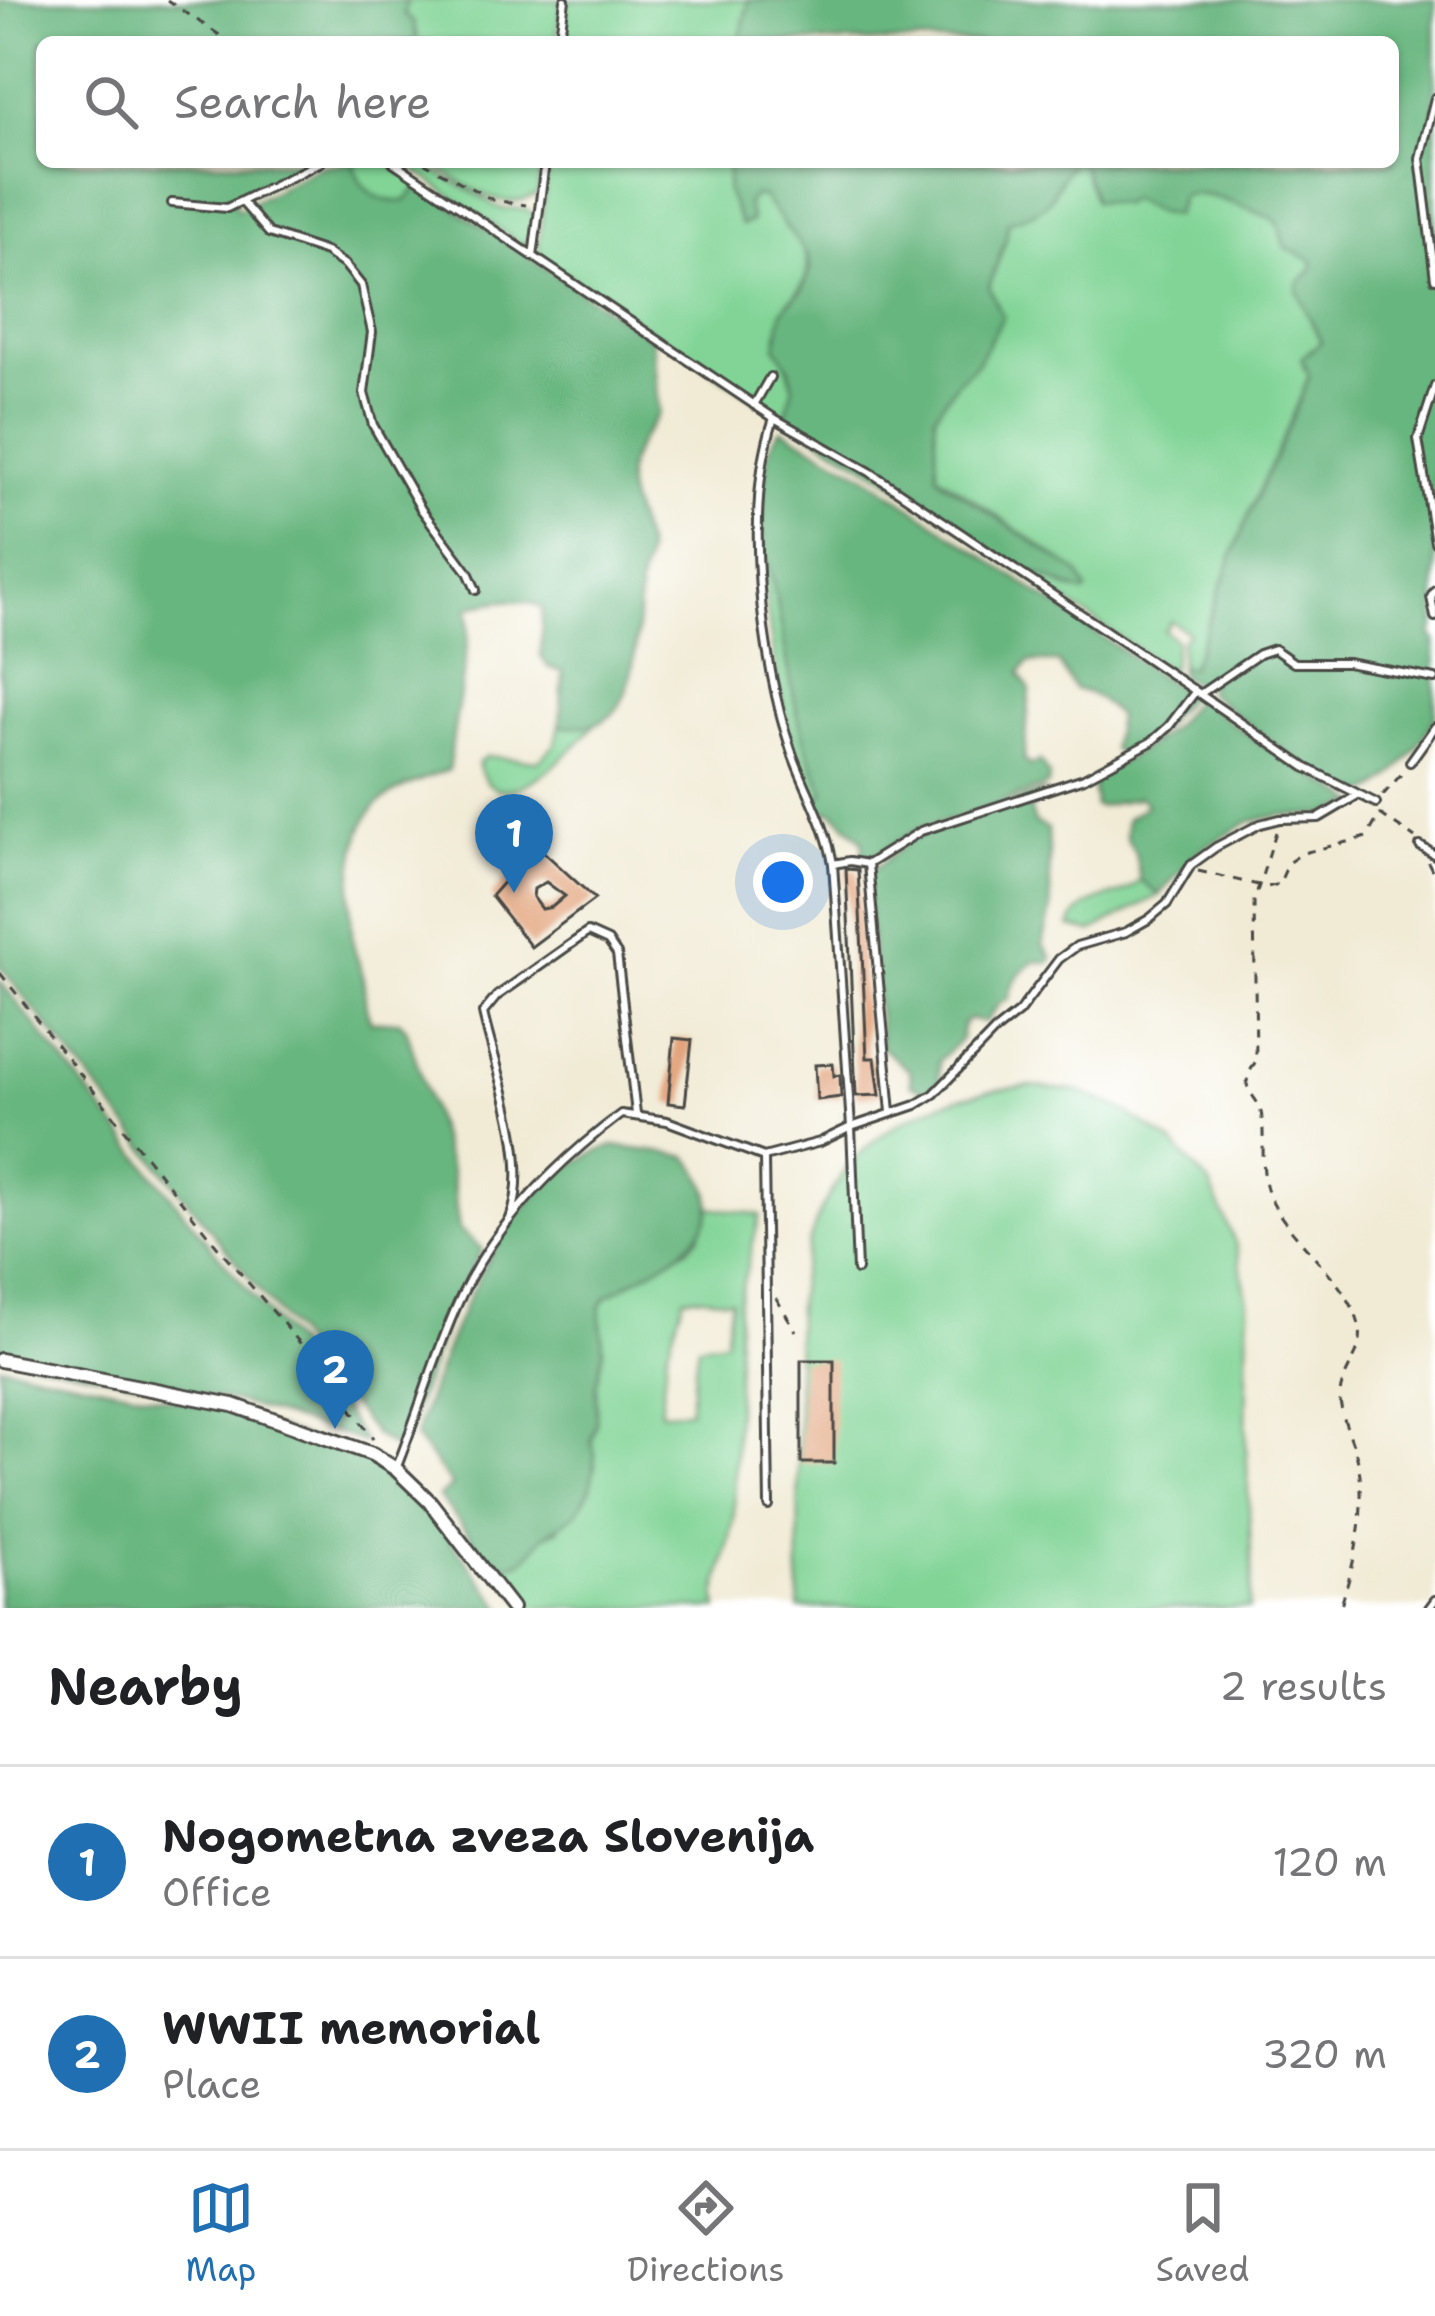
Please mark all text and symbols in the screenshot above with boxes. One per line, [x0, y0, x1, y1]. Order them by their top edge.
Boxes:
search box [36, 36, 1399, 168]
icon: search [78, 69, 144, 135]
text: Search here [174, 72, 431, 132]
pin: 1 [475, 794, 553, 893]
your location [753, 852, 813, 912]
pin: 2 [296, 1330, 374, 1429]
text: Nearby [48, 1652, 243, 1720]
text: 2 results [1220, 1660, 1387, 1712]
text: Nogometna zveza Slovenija [162, 1806, 814, 1866]
text: 1 [78, 1836, 96, 1888]
text: 120 m [1272, 1836, 1387, 1888]
text: Office [162, 1866, 272, 1918]
text: WWII memorial [162, 1998, 540, 2058]
text: 2 [73, 2028, 101, 2080]
text: 320 m [1262, 2028, 1387, 2080]
text: Place [162, 2058, 261, 2110]
tab: Map [186, 2175, 256, 2292]
tab: Directions [627, 2175, 785, 2292]
tab: Saved [1156, 2175, 1249, 2292]

